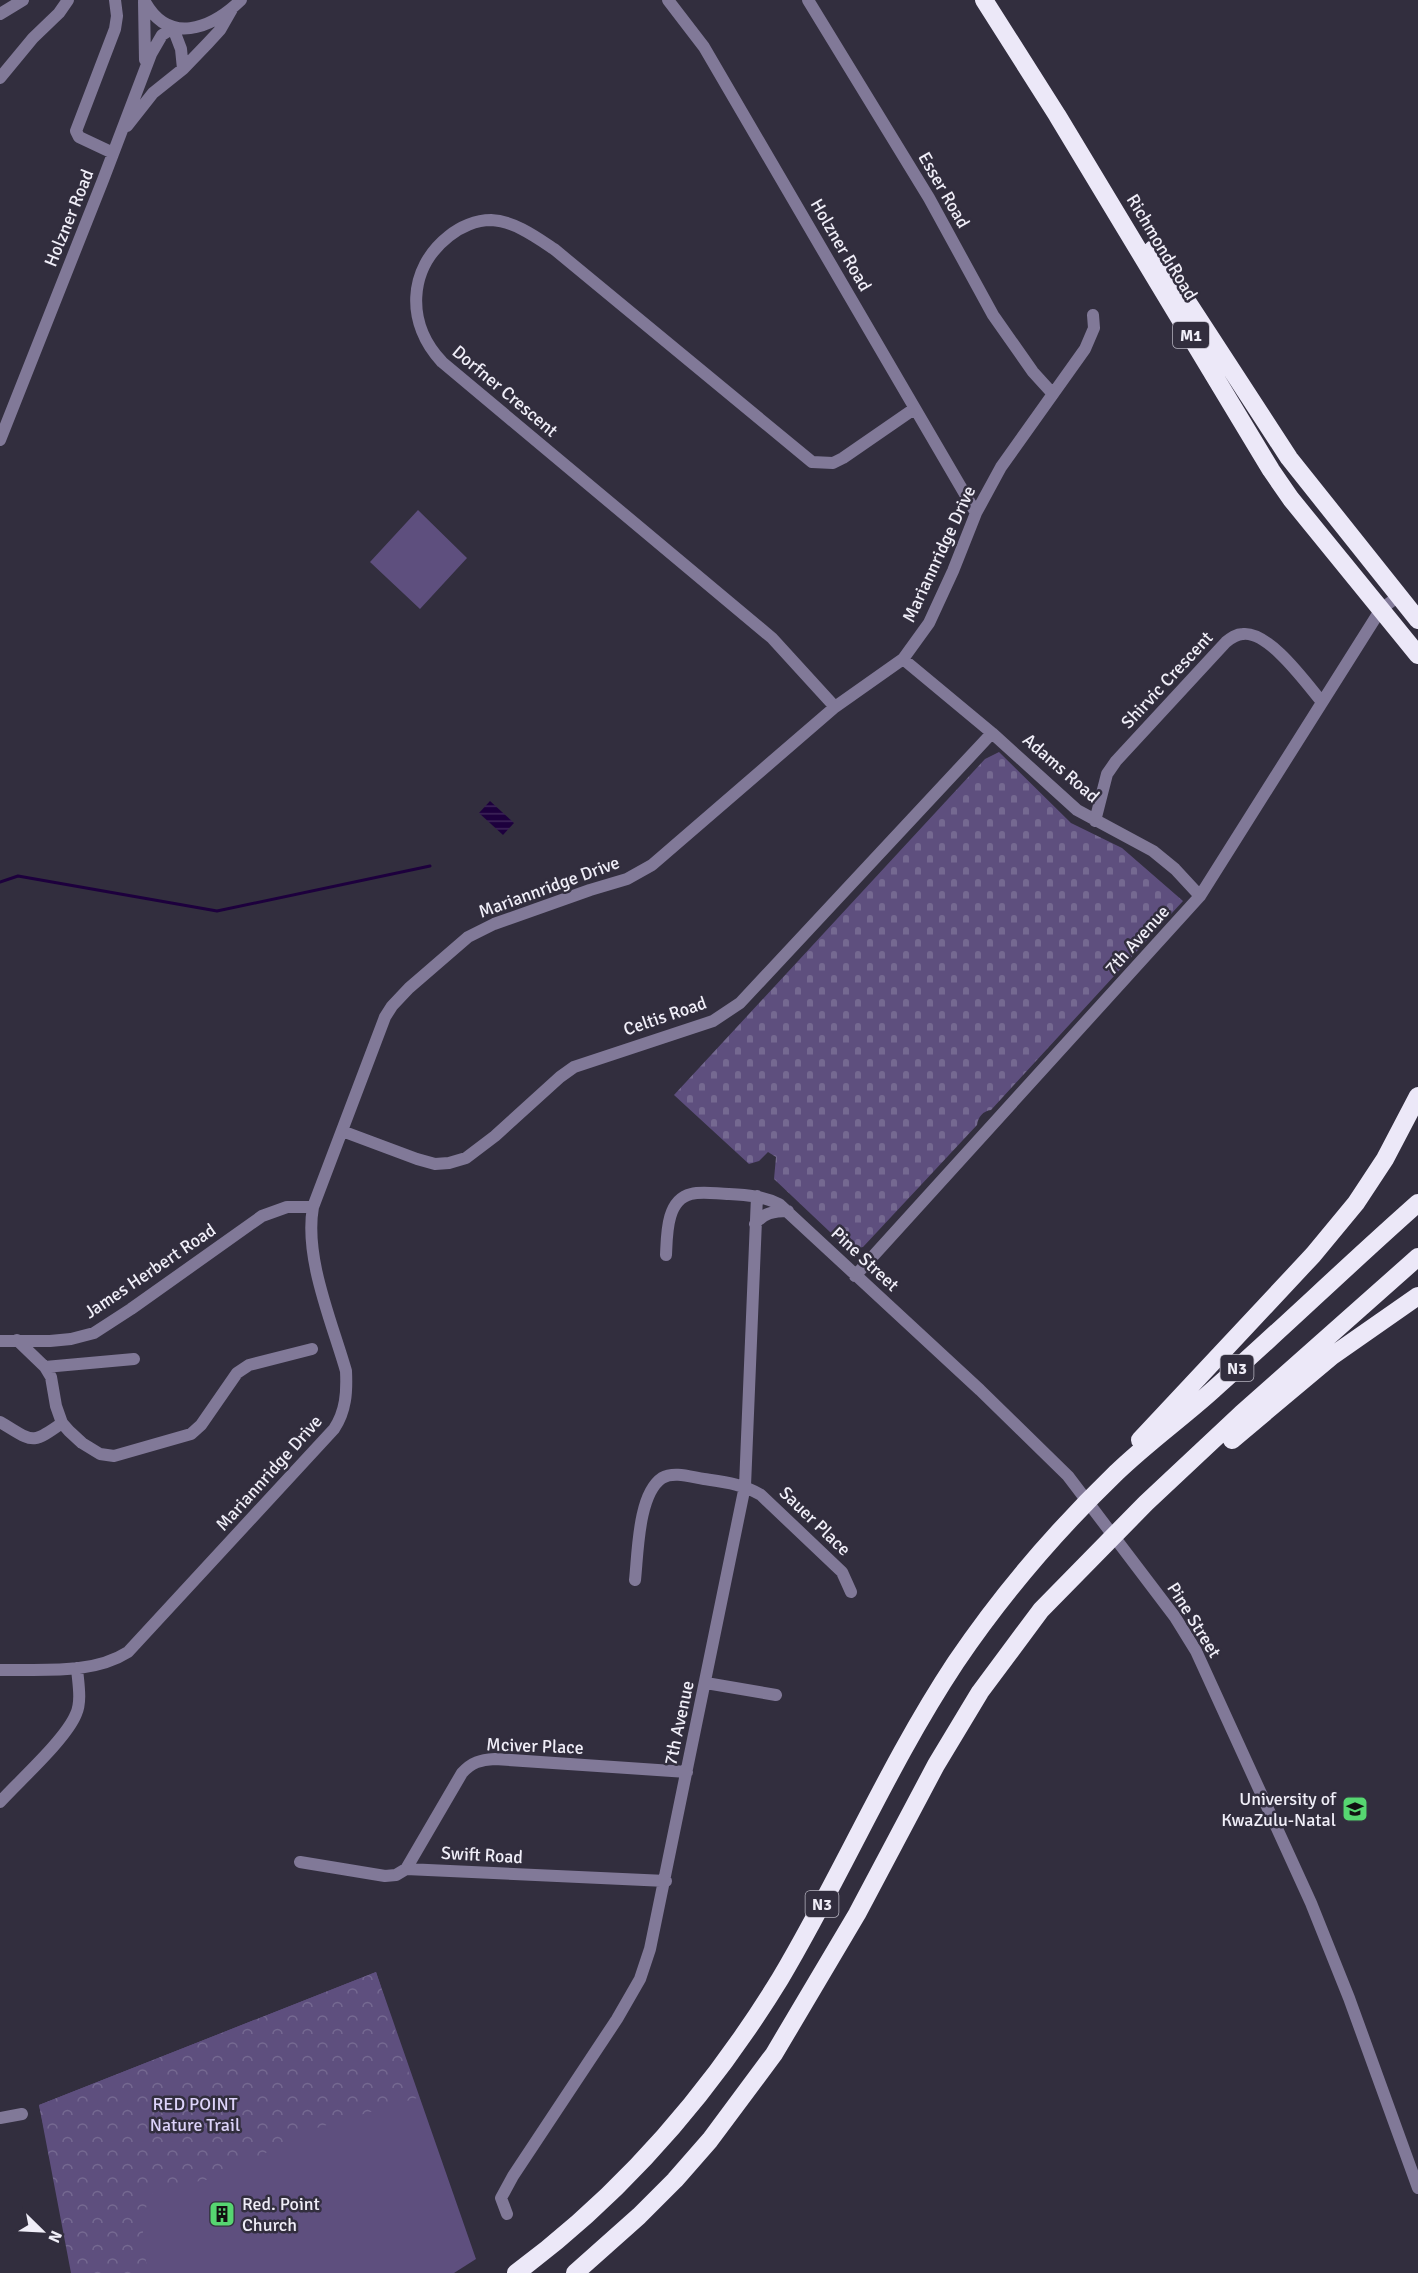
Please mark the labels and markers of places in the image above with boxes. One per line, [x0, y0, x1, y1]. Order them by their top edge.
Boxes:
place label: University of KwaZulu-Natal [1221, 1788, 1337, 1831]
school or university icon: University of KwaZulu-Natal [1340, 1794, 1370, 1824]
place label: Red. Point Church [242, 2193, 320, 2236]
building icon: Red. Point Church [207, 2199, 237, 2229]

